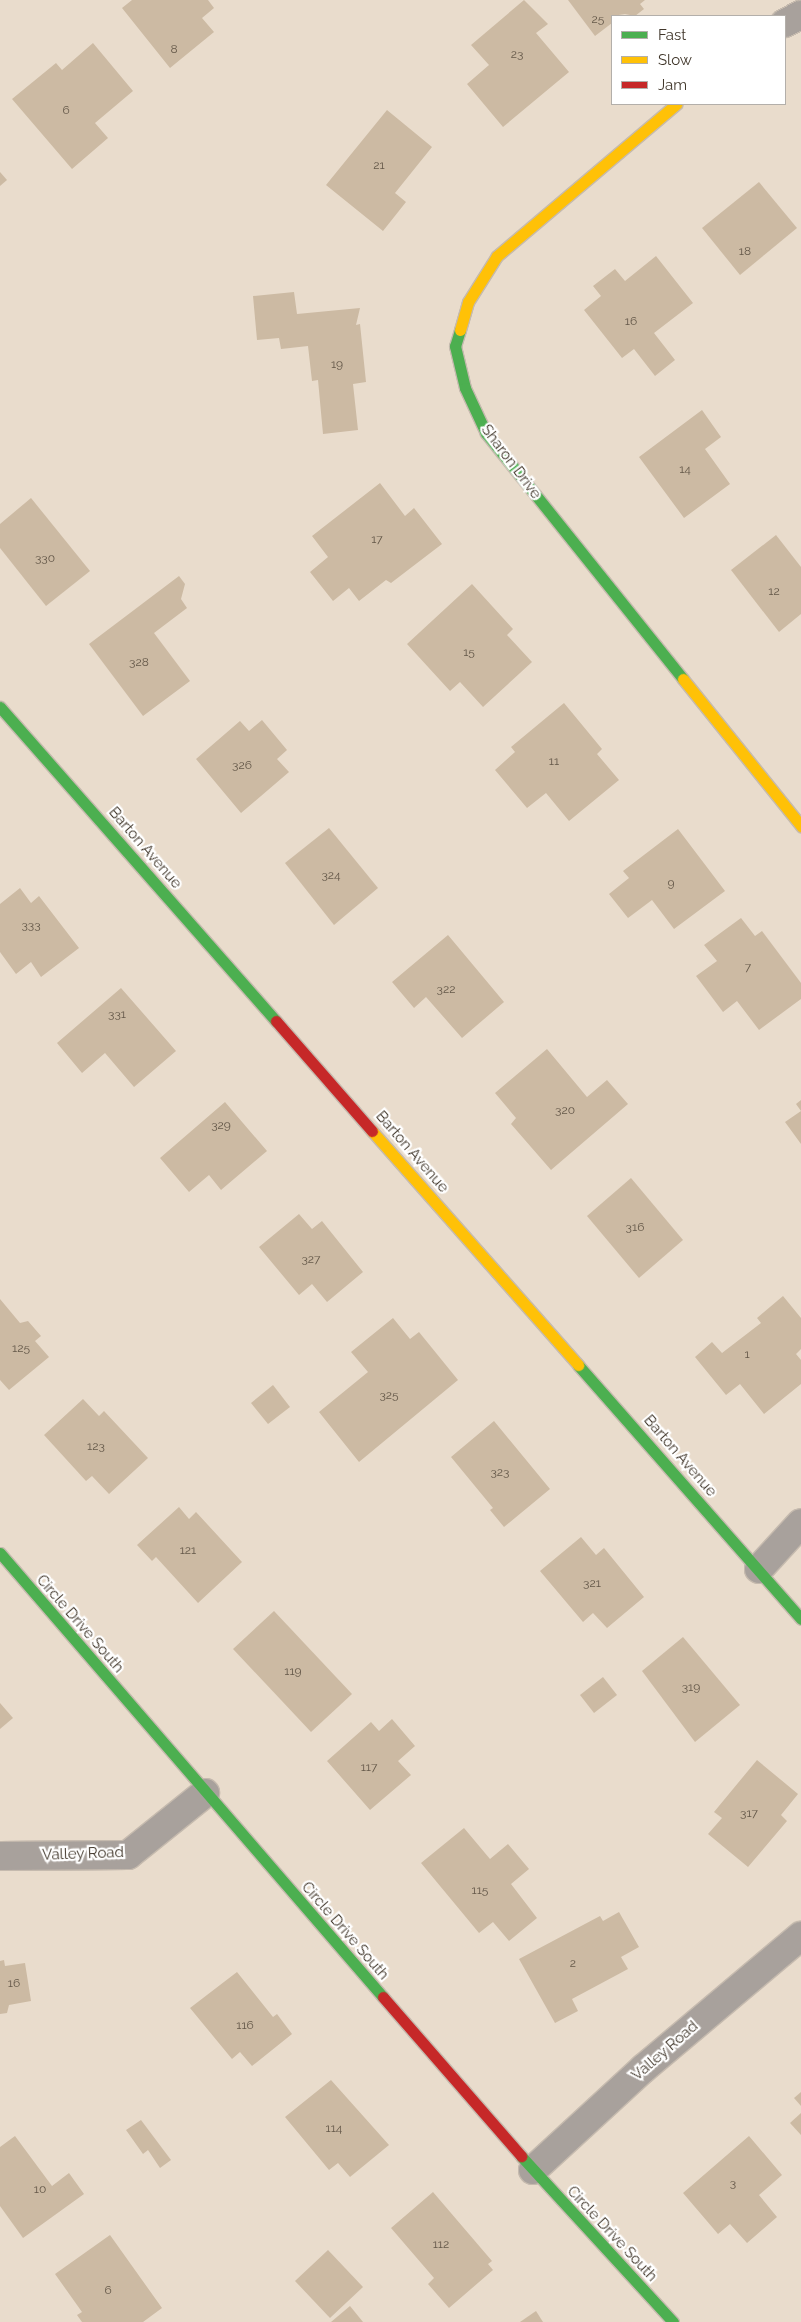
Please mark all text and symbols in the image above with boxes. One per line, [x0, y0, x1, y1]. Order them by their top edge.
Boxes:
house number: 25 [592, 13, 604, 27]
legend [611, 15, 786, 105]
text: Fast [658, 26, 686, 44]
house number: 8 [170, 43, 178, 57]
house number: 23 [511, 48, 523, 62]
text: Slow [658, 51, 692, 69]
text: Jam [658, 76, 687, 94]
house number: 6 [62, 104, 70, 118]
house number: 21 [373, 159, 385, 173]
house number: 18 [739, 245, 751, 259]
house number: 16 [625, 315, 637, 329]
house number: 19 [331, 358, 343, 372]
street label: Sharon Drive [477, 421, 545, 503]
house number: 14 [679, 463, 691, 477]
house number: 17 [371, 533, 383, 547]
house number: 330 [35, 552, 55, 566]
house number: 12 [768, 585, 780, 599]
house number: 15 [463, 646, 475, 660]
house number: 328 [129, 656, 149, 670]
house number: 11 [549, 755, 559, 769]
house number: 326 [232, 759, 252, 773]
street label: Barton Avenue [105, 803, 185, 893]
house number: 324 [321, 869, 341, 883]
house number: 9 [667, 877, 675, 891]
house number: 333 [21, 919, 41, 933]
house number: 7 [745, 961, 751, 975]
house number: 322 [437, 983, 455, 997]
house number: 331 [108, 1008, 126, 1022]
house number: 320 [555, 1104, 575, 1118]
street label: Barton Avenue [372, 1107, 452, 1197]
house number: 329 [211, 1119, 231, 1133]
house number: 316 [626, 1221, 644, 1235]
house number: 327 [301, 1253, 321, 1267]
house number: 125 [12, 1342, 30, 1356]
house number: 1 [744, 1348, 750, 1362]
house number: 325 [379, 1389, 399, 1403]
street label: Barton Avenue [640, 1411, 720, 1501]
house number: 123 [87, 1440, 105, 1454]
house number: 323 [490, 1466, 510, 1480]
house number: 121 [180, 1544, 196, 1558]
street label: Circle Drive South [33, 1571, 127, 1677]
house number: 321 [583, 1577, 601, 1591]
house number: 119 [284, 1665, 302, 1679]
house number: 319 [682, 1681, 700, 1695]
house number: 117 [361, 1761, 377, 1775]
house number: 317 [740, 1807, 758, 1821]
street label: Valley Road [42, 1844, 124, 1864]
street label: Circle Drive South [298, 1878, 392, 1984]
house number: 115 [472, 1884, 488, 1898]
house number: 2 [570, 1957, 576, 1971]
house number: 16 [8, 1977, 20, 1991]
street label: Valley Road [628, 2017, 702, 2085]
house number: 116 [236, 2019, 254, 2033]
house number: 114 [326, 2122, 342, 2136]
house number: 3 [730, 2177, 736, 2191]
house number: 10 [34, 2183, 46, 2197]
street label: Circle Drive South [563, 2183, 661, 2285]
house number: 112 [433, 2238, 449, 2252]
house number: 6 [104, 2284, 112, 2298]

